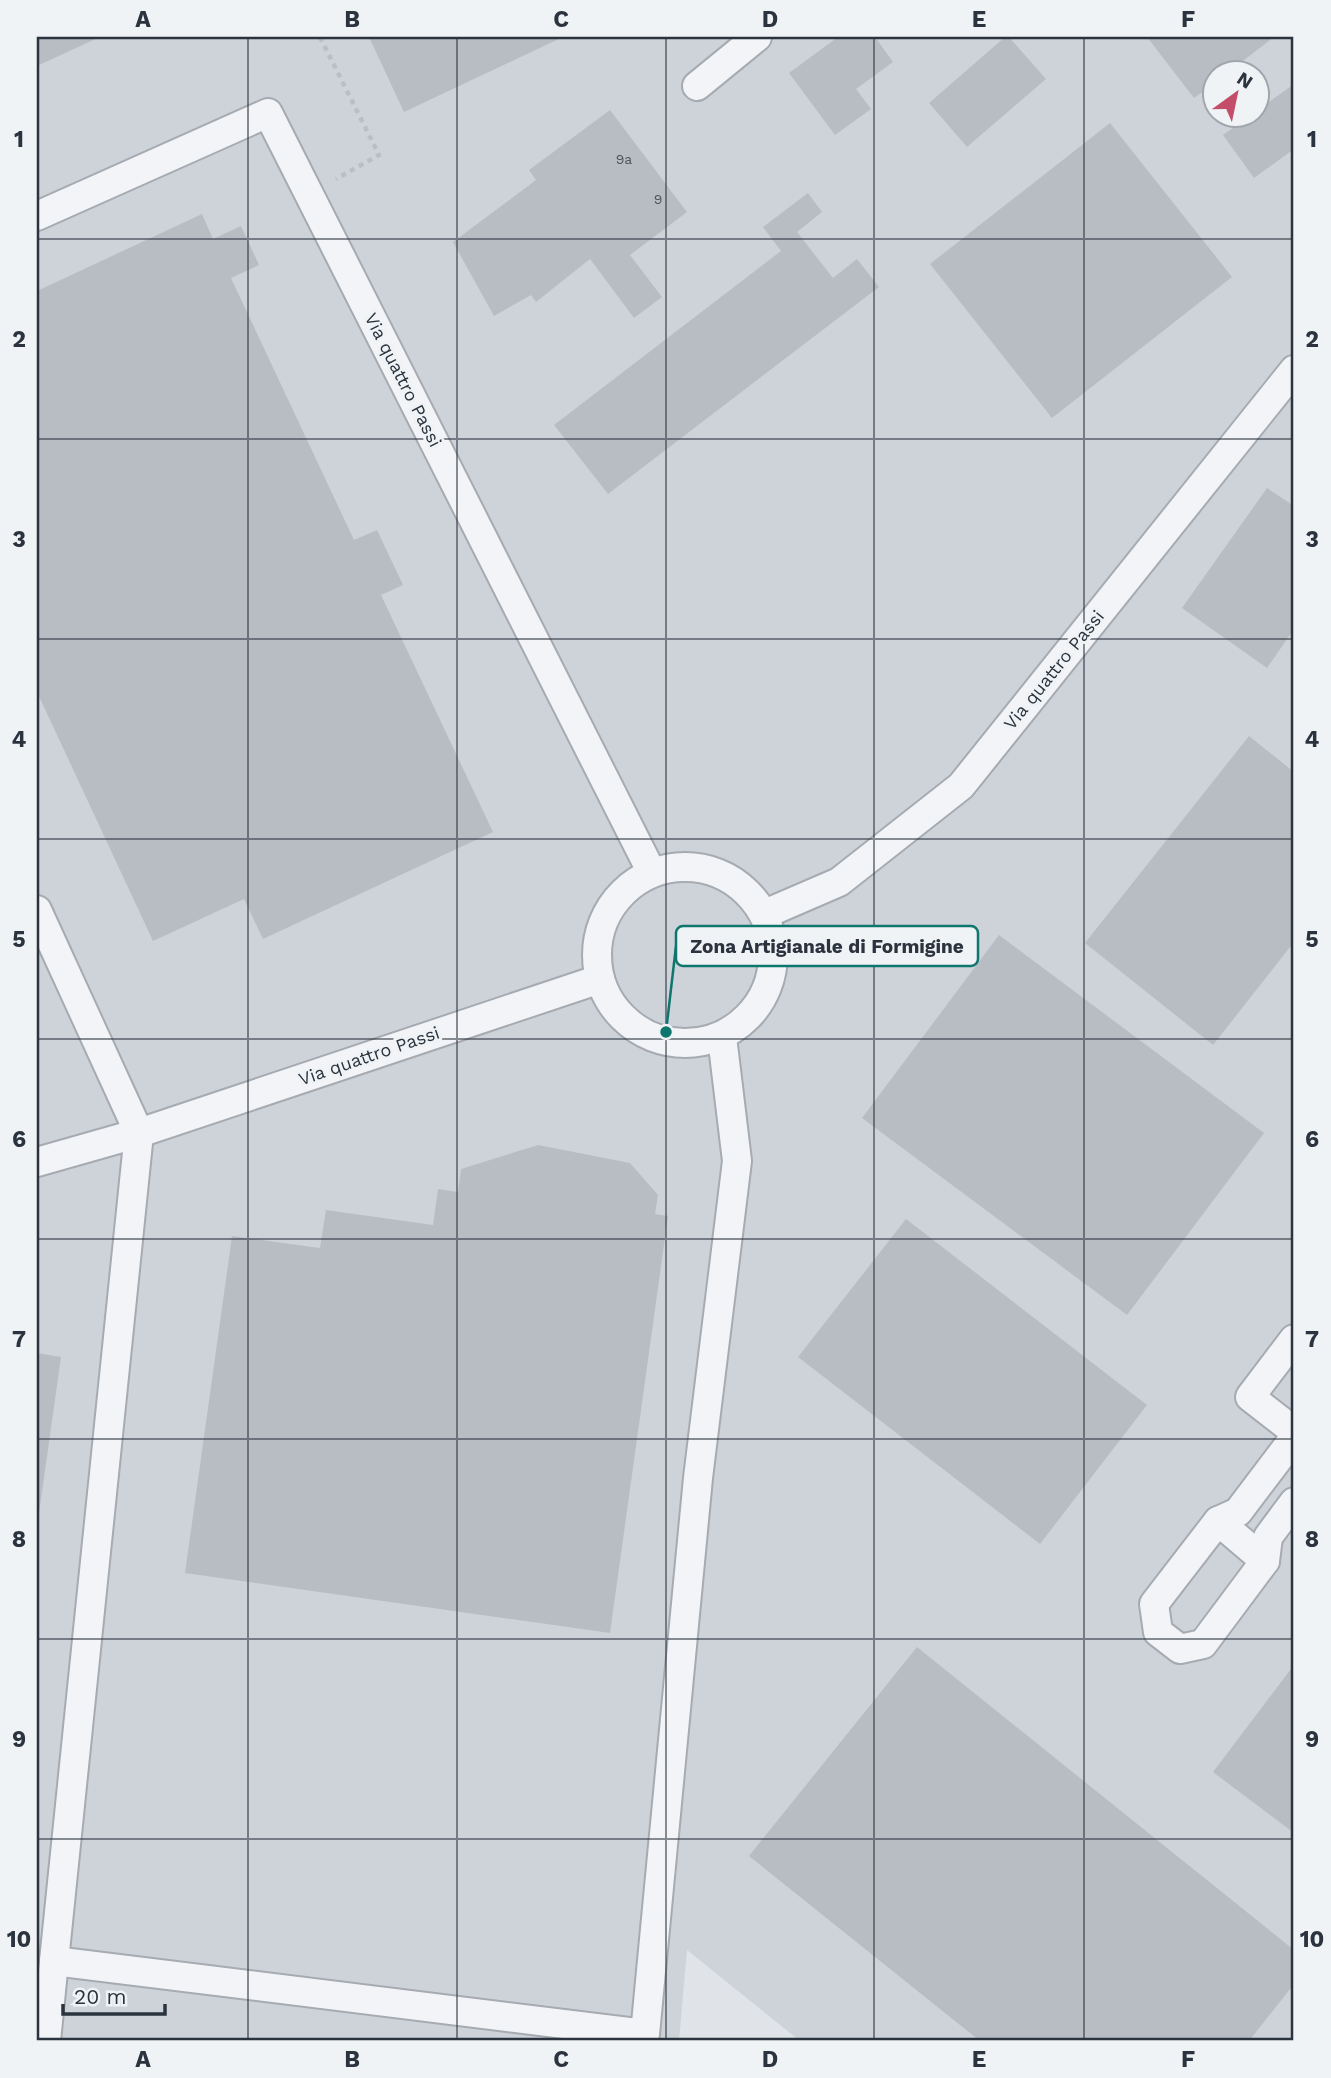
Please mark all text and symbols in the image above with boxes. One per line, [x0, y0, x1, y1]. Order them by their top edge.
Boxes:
text: A [135, 6, 151, 33]
text: B [344, 6, 360, 33]
text: C [553, 6, 569, 33]
text: D [762, 6, 778, 33]
text: E [972, 6, 986, 33]
text: F [1181, 6, 1195, 33]
north arrow [1202, 60, 1272, 130]
text: N [1233, 67, 1257, 94]
text: 1 [14, 126, 24, 153]
text: 1 [1307, 126, 1317, 153]
house number: 9a [616, 151, 632, 167]
house number: 9 [654, 191, 662, 207]
street label: Via quattro Passi [361, 309, 446, 450]
text: 2 [12, 326, 26, 353]
text: 2 [1305, 326, 1319, 353]
text: 3 [12, 526, 26, 553]
text: 3 [1305, 526, 1319, 553]
street label: Via quattro Passi [999, 606, 1108, 734]
text: 4 [12, 726, 27, 753]
text: 4 [1305, 726, 1320, 753]
text: 5 [12, 926, 26, 953]
callout: Zona Artigianale di Formigine [676, 926, 978, 966]
text: 5 [1305, 926, 1319, 953]
text: Zona Artigianale di Formigine [690, 935, 964, 958]
street label: Via quattro Passi [296, 1022, 442, 1089]
text: 6 [12, 1126, 26, 1153]
text: 6 [1305, 1126, 1319, 1153]
text: 7 [12, 1326, 26, 1353]
text: 7 [1305, 1326, 1319, 1353]
text: 8 [12, 1526, 26, 1553]
text: 8 [1305, 1526, 1319, 1553]
text: 9 [12, 1726, 26, 1753]
text: 9 [1305, 1726, 1319, 1753]
text: 10 [7, 1926, 31, 1953]
text: 10 [1300, 1926, 1324, 1953]
scale bar [63, 1973, 164, 2017]
text: 20 m [74, 1984, 126, 2009]
text: A [135, 2046, 151, 2073]
text: B [344, 2046, 360, 2073]
text: C [553, 2046, 569, 2073]
text: D [762, 2046, 778, 2073]
text: E [972, 2046, 986, 2073]
text: F [1181, 2046, 1195, 2073]

